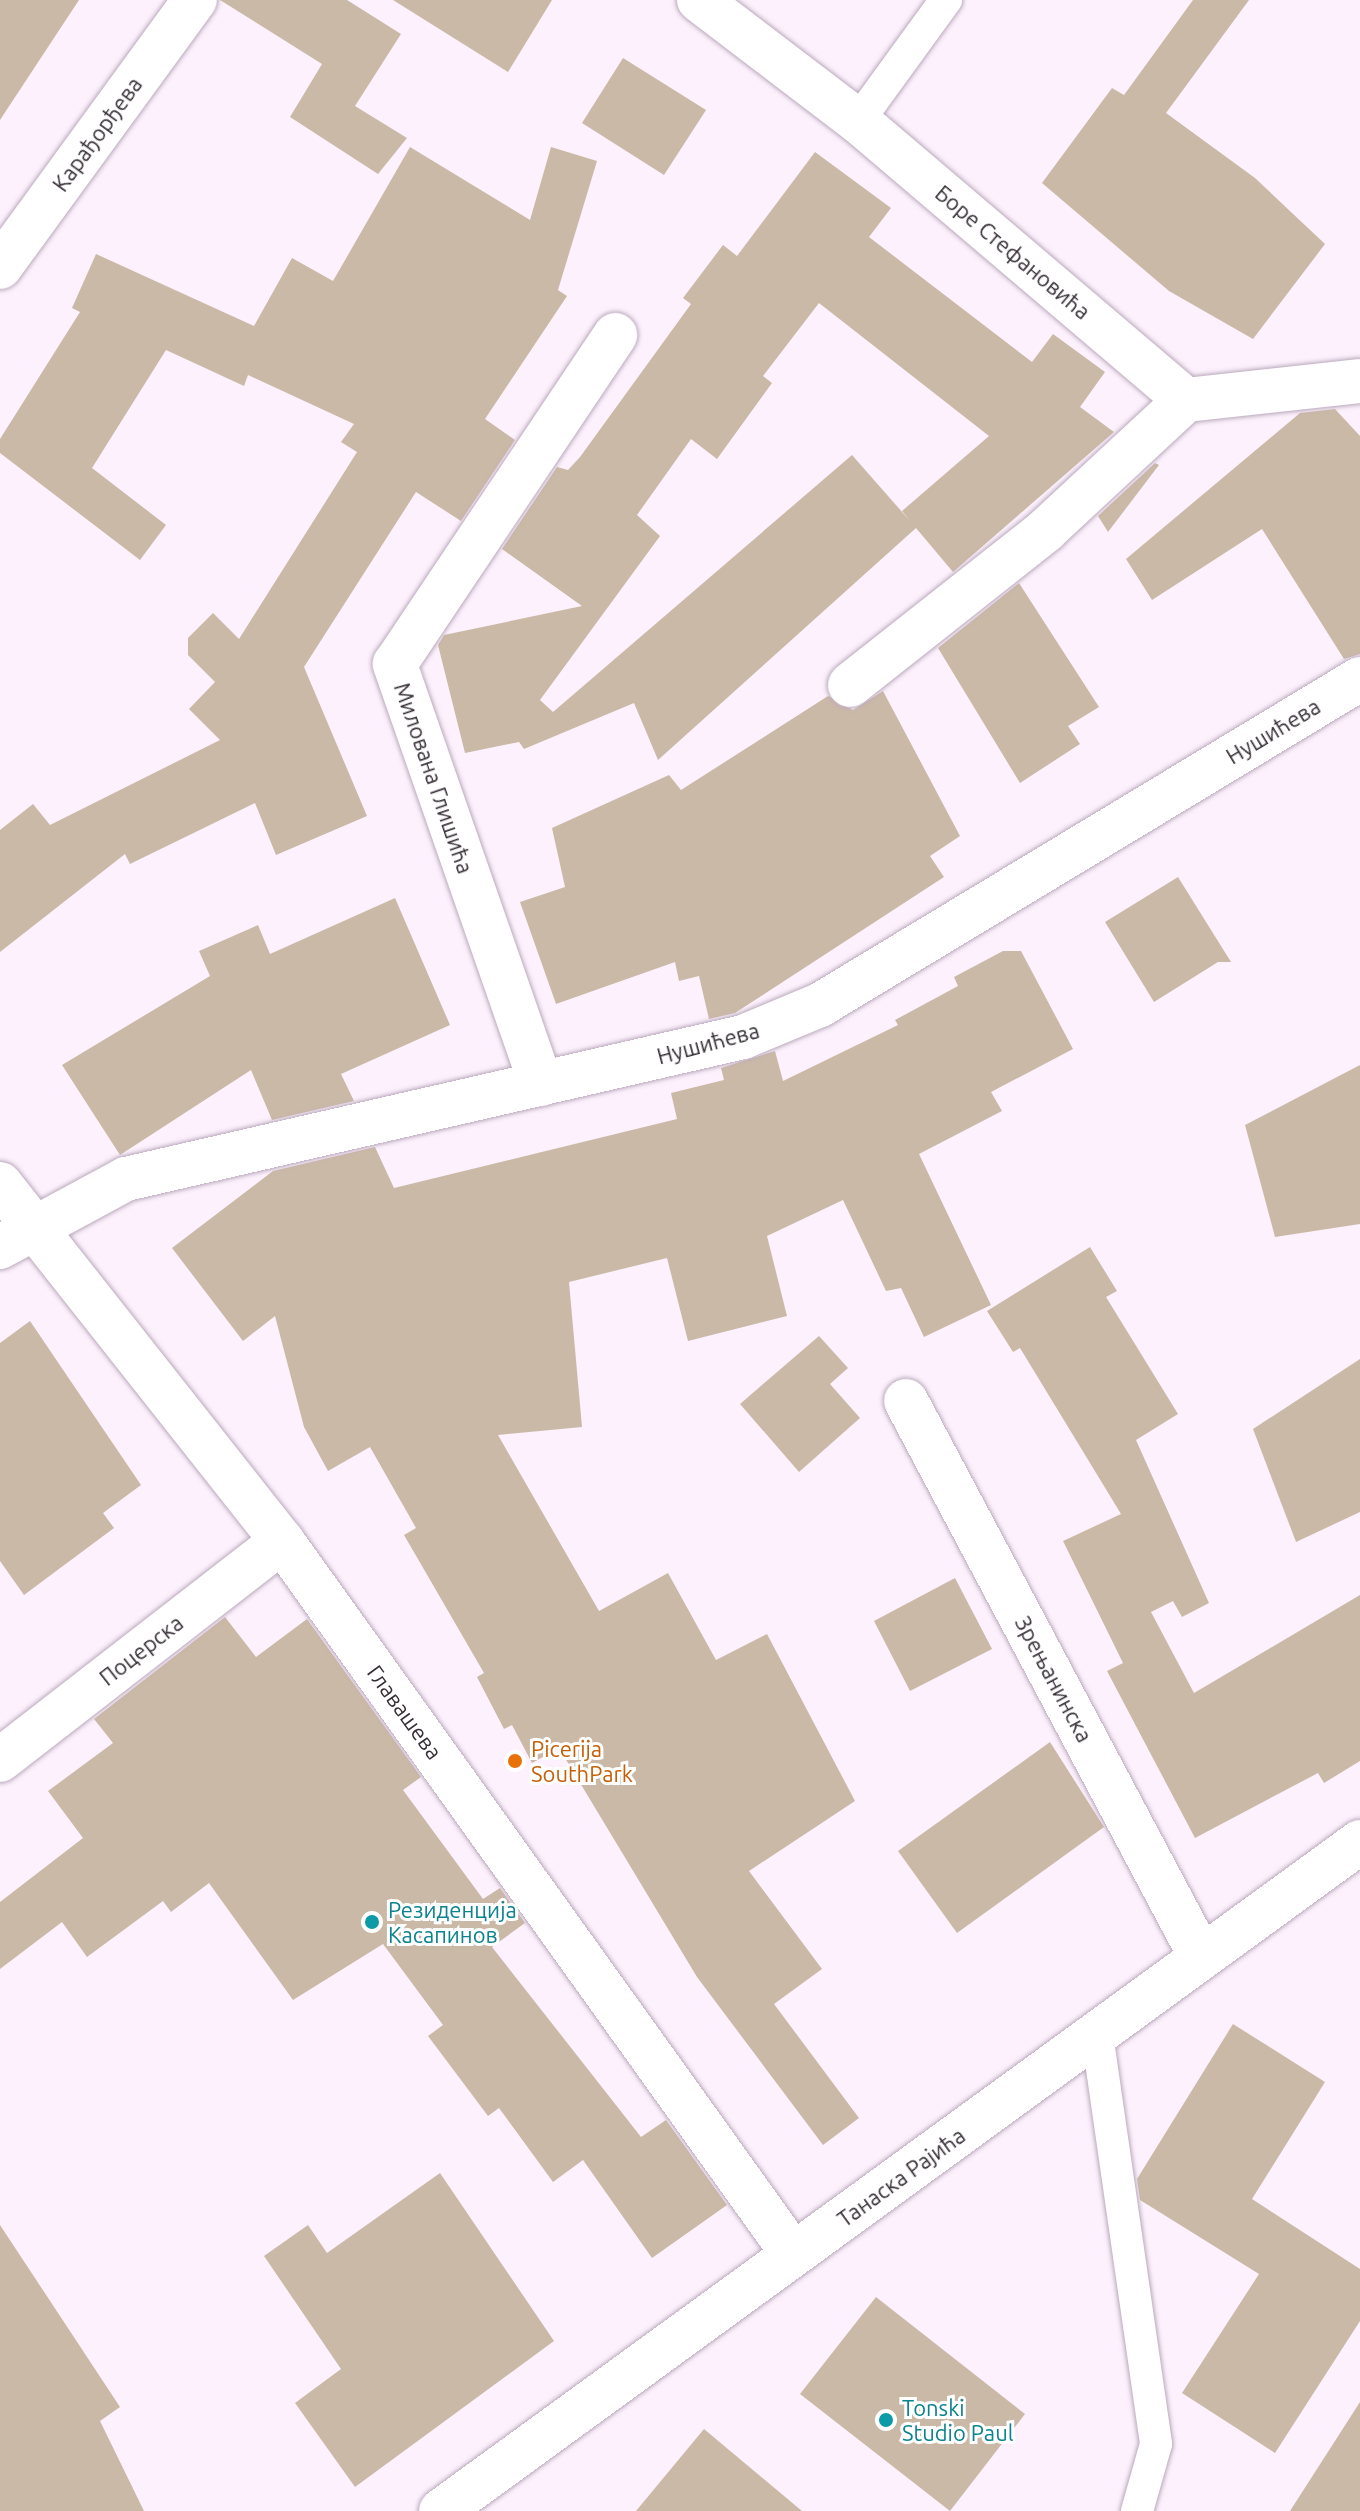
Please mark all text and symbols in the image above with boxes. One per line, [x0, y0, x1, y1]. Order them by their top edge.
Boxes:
street label: Карађорђева [47, 72, 147, 196]
street label: Боре Стефановића [930, 179, 1096, 325]
street label: Милована Глишића [389, 679, 479, 877]
street label: Нушићева [1221, 693, 1325, 769]
street label: Нушићева [654, 1017, 762, 1069]
street label: Поцерска [94, 1609, 188, 1691]
street label: Зрењанинска [1010, 1611, 1098, 1747]
street label: Главашева [362, 1660, 448, 1764]
place label: Picerija SouthPark [531, 1735, 633, 1786]
marker: Picerija SouthPark [506, 1752, 524, 1770]
place label: Резиденција Касапинов [388, 1896, 517, 1948]
marker: Резиденција Касапинов [363, 1913, 381, 1931]
street label: Танаска Рајића [832, 2122, 970, 2232]
place label: Tonski Studio Paul [902, 2394, 1013, 2446]
marker: Tonski Studio Paul [877, 2411, 895, 2429]

